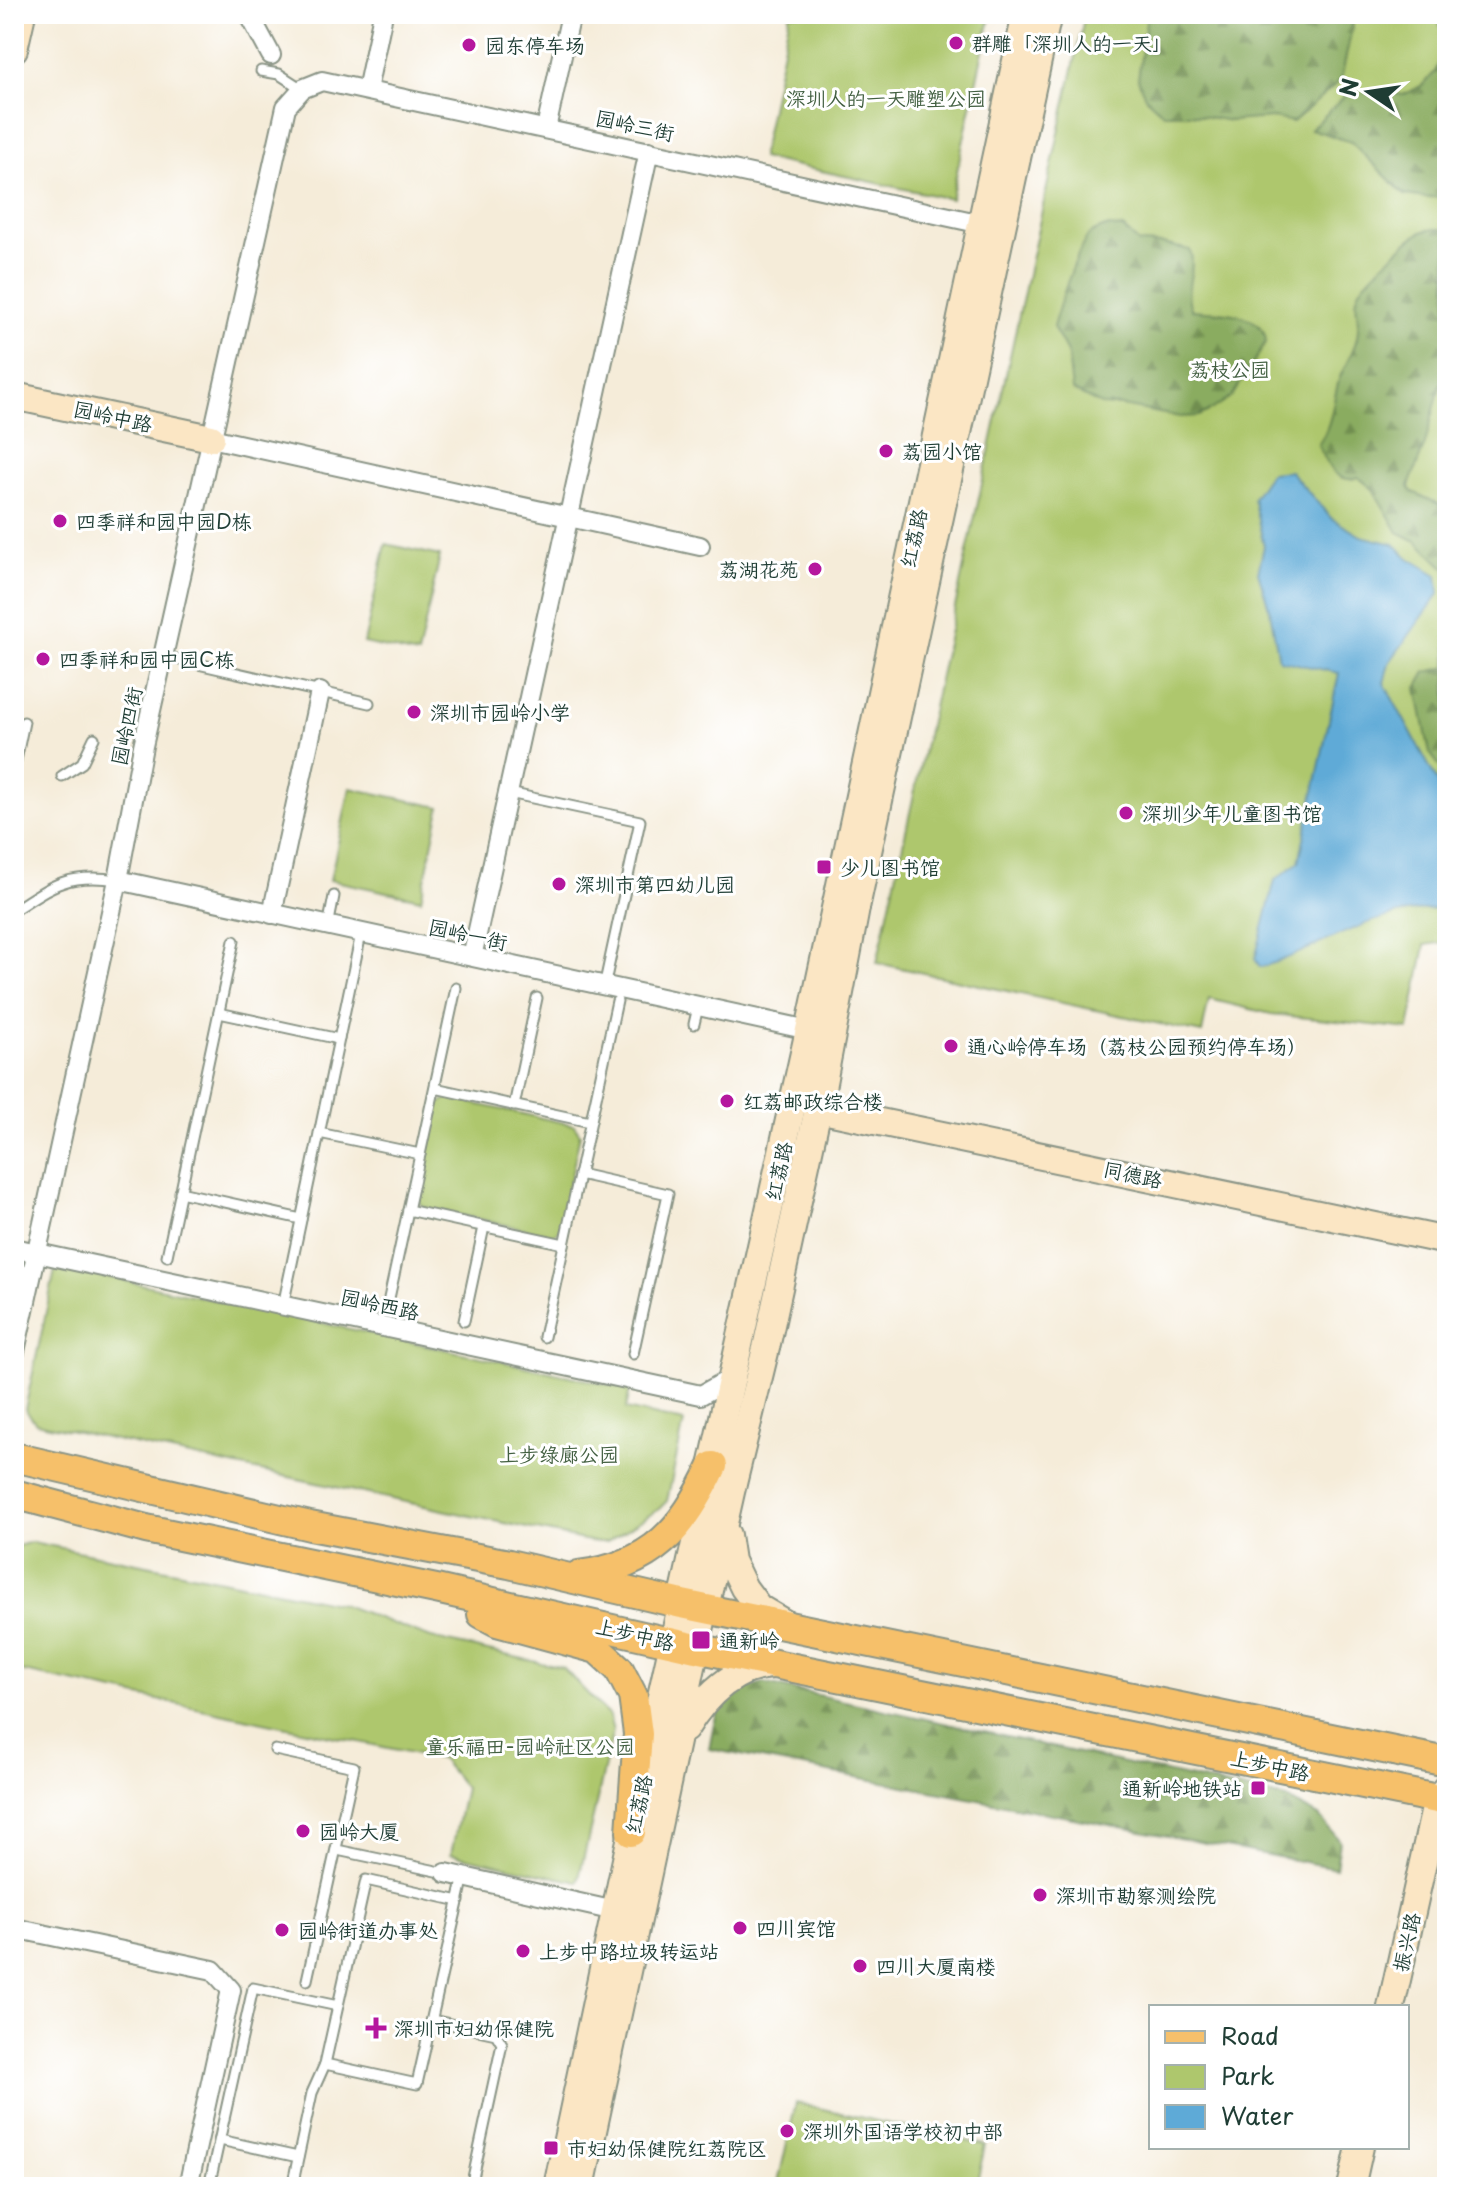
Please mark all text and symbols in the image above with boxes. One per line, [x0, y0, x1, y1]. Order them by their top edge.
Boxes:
place label: 群雕「深圳人的一天」 [972, 28, 1172, 58]
place label: 园东停车场 [485, 30, 585, 60]
marker: 群雕「深圳人的一天」 [947, 34, 965, 52]
marker: 园东停车场 [460, 36, 478, 54]
north arrow [1329, 52, 1409, 132]
text: N [1330, 75, 1366, 99]
park label: 深圳人的一天雕塑公园 [786, 83, 986, 113]
street label: 园岭三街 [593, 102, 677, 148]
park label: 荔枝公园 [1190, 354, 1270, 384]
street label: 园岭中路 [71, 393, 156, 439]
place label: 荔园小馆 [902, 436, 982, 466]
marker: 荔园小馆 [877, 442, 895, 460]
street label: 红荔路 [892, 505, 934, 570]
place label: 四季祥和园中园D栋 [76, 506, 252, 536]
marker: 四季祥和园中园D栋 [51, 512, 69, 530]
place label: 荔湖花苑 [719, 554, 799, 584]
marker: 荔湖花苑 [806, 560, 824, 578]
place label: 四季祥和园中园C栋 [59, 644, 234, 674]
marker: 四季祥和园中园C栋 [34, 650, 52, 668]
street label: 园岭四街 [103, 684, 149, 768]
place label: 深圳市园岭小学 [430, 697, 570, 727]
marker: 深圳市园岭小学 [405, 703, 423, 721]
place label: 深圳少年儿童图书馆 [1142, 798, 1322, 828]
marker: 深圳少年儿童图书馆 [1117, 804, 1135, 822]
place label: 少儿图书馆 [840, 852, 940, 882]
marker: 少儿图书馆 [815, 858, 833, 876]
place label: 深圳市第四幼儿园 [575, 869, 735, 899]
marker: 深圳市第四幼儿园 [550, 875, 568, 893]
street label: 园岭一街 [426, 911, 510, 957]
place label: 通心岭停车场（荔枝公园预约停车场） [967, 1031, 1307, 1061]
marker: 通心岭停车场（荔枝公园预约停车场） [942, 1037, 960, 1055]
place label: 红荔邮政综合楼 [743, 1086, 883, 1116]
marker: 红荔邮政综合楼 [718, 1092, 736, 1110]
street label: 红荔路 [757, 1138, 799, 1203]
street label: 同德路 [1101, 1153, 1166, 1195]
street label: 园岭西路 [338, 1281, 423, 1327]
park label: 上步绿廊公园 [499, 1439, 619, 1469]
street label: 上步中路 [593, 1610, 678, 1658]
place label: 通新岭 [719, 1625, 780, 1655]
marker: 通新岭 [690, 1629, 712, 1651]
park label: 童乐福田-园岭社区公园 [425, 1731, 635, 1761]
street label: 上步中路 [1228, 1742, 1313, 1788]
street label: 红荔路 [617, 1771, 659, 1836]
place label: 通新岭地铁站 [1122, 1773, 1242, 1803]
marker: 通新岭地铁站 [1249, 1779, 1267, 1797]
place label: 园岭大厦 [319, 1816, 399, 1846]
marker: 园岭大厦 [294, 1822, 312, 1840]
place label: 深圳市勘察测绘院 [1056, 1880, 1216, 1910]
marker: 深圳市勘察测绘院 [1031, 1886, 1049, 1904]
street label: 振兴路 [1385, 1908, 1428, 1975]
place label: 四川宾馆 [756, 1913, 836, 1943]
place label: 园岭街道办事处 [298, 1915, 438, 1945]
marker: 四川宾馆 [731, 1919, 749, 1937]
marker: 园岭街道办事处 [273, 1921, 291, 1939]
place label: 上步中路垃圾转运站 [539, 1936, 719, 1966]
marker: 上步中路垃圾转运站 [514, 1942, 532, 1960]
place label: 四川大厦南楼 [876, 1951, 996, 1981]
marker: 四川大厦南楼 [851, 1957, 869, 1975]
legend [1149, 2005, 1409, 2149]
place label: 深圳市妇幼保健院 [394, 2013, 554, 2043]
marker: 深圳市妇幼保健院 [365, 2017, 387, 2039]
text: Road [1221, 2017, 1279, 2053]
text: Park [1221, 2057, 1275, 2093]
text: Water [1221, 2097, 1294, 2133]
place label: 深圳外国语学校初中部 [803, 2116, 1003, 2146]
marker: 深圳外国语学校初中部 [778, 2122, 796, 2140]
place label: 市妇幼保健院红荔院区 [567, 2133, 767, 2163]
marker: 市妇幼保健院红荔院区 [542, 2139, 560, 2157]

